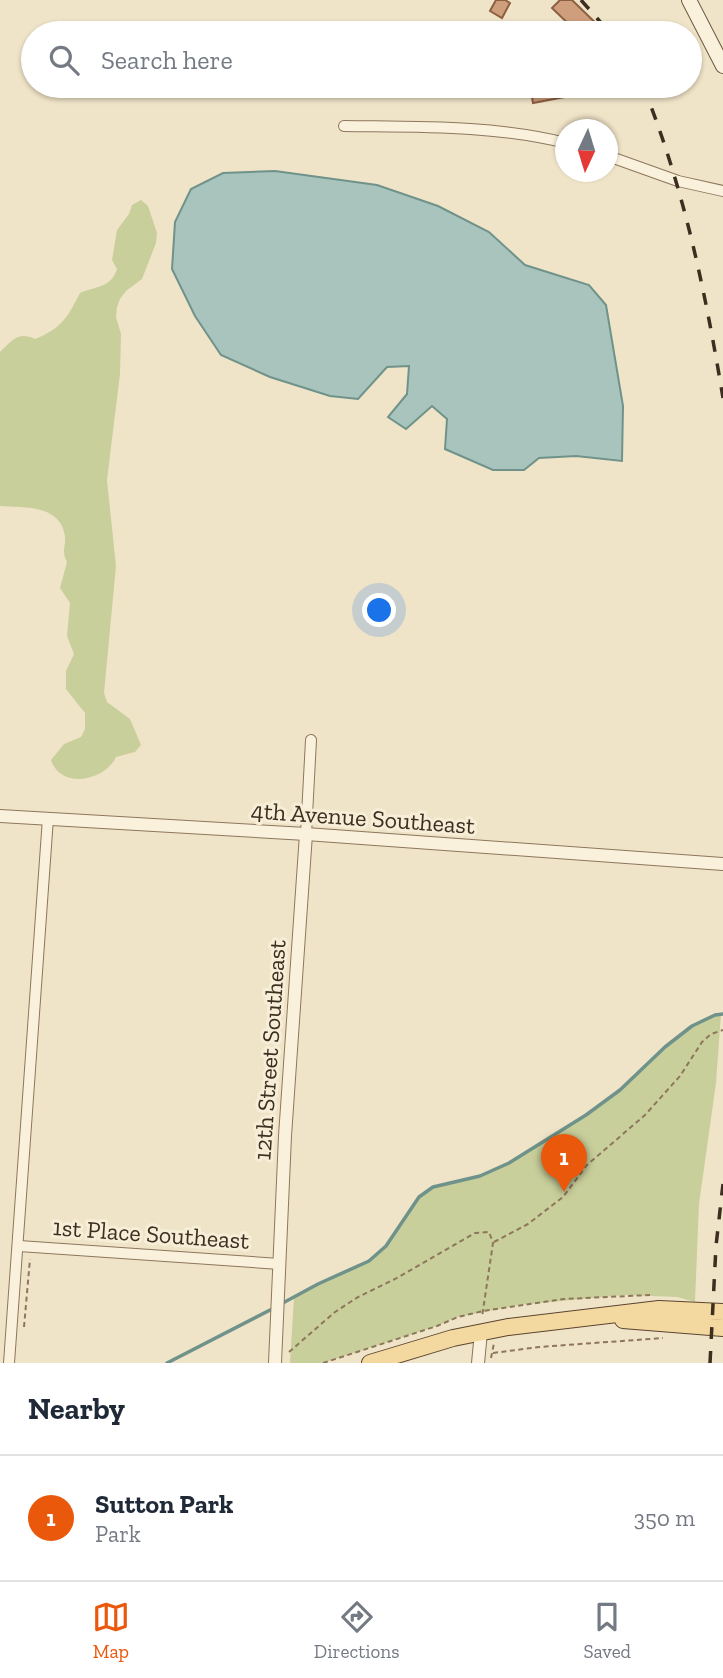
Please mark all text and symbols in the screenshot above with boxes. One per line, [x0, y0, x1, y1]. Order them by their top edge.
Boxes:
search box [21, 21, 702, 98]
icon: search [45, 41, 83, 79]
text: Search here [101, 44, 233, 76]
north arrow [555, 119, 618, 182]
your location [362, 593, 396, 627]
street label: 4th Avenue Southeast [250, 795, 476, 840]
street label: 12th Street Southeast [247, 939, 292, 1161]
pin: 1 [541, 1134, 587, 1192]
street label: 1st Place Southeast [52, 1212, 250, 1255]
text: Nearby [28, 1391, 125, 1427]
text: Sutton Park [95, 1488, 233, 1520]
text: 1 [46, 1504, 56, 1532]
text: 350 m [634, 1504, 695, 1532]
text: Park [95, 1520, 141, 1548]
tab: Map [92, 1598, 130, 1663]
tab: Directions [314, 1598, 400, 1663]
tab: Saved [583, 1598, 631, 1663]

